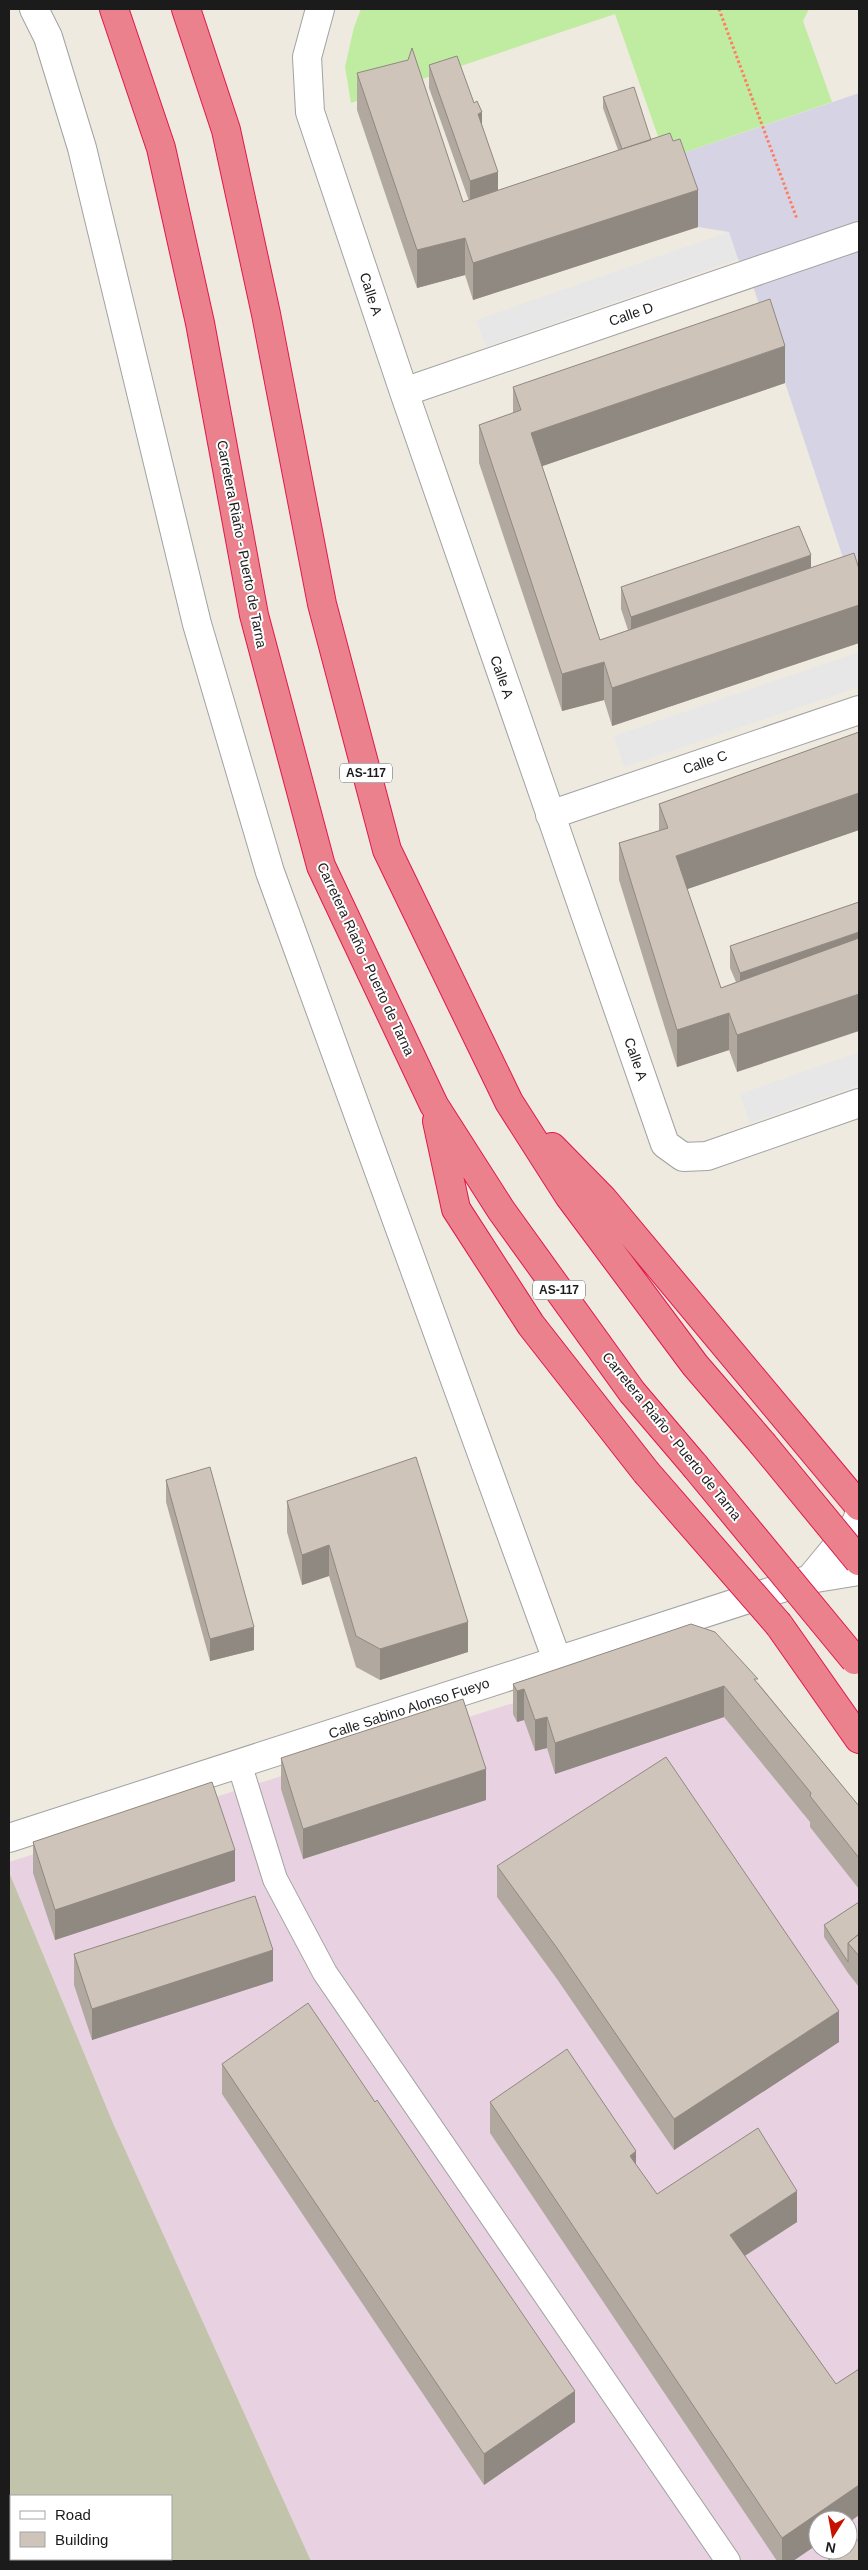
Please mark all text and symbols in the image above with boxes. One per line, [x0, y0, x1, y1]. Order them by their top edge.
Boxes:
street label: Calle A [357, 270, 386, 318]
street label: Calle D [607, 299, 655, 329]
street label: Carretera Riaño - Puerto de Tarna [214, 439, 270, 649]
street label: Calle A [487, 653, 517, 701]
street label: Calle C [681, 747, 729, 777]
road number: AS-117 [340, 764, 392, 782]
street label: Carretera Riaño - Puerto de Tarna [314, 860, 418, 1058]
street label: Calle A [621, 1035, 651, 1083]
road number: AS-117 [533, 1280, 585, 1300]
street label: Carretera Riaño - Puerto de Tarna [599, 1349, 745, 1523]
street label: Calle Sabino Alonso Fueyo [327, 1674, 492, 1742]
legend [10, 2495, 172, 2560]
text: Road [55, 2506, 91, 2523]
north arrow [808, 2510, 858, 2560]
text: Building [55, 2531, 108, 2548]
text: N [824, 2539, 837, 2557]

